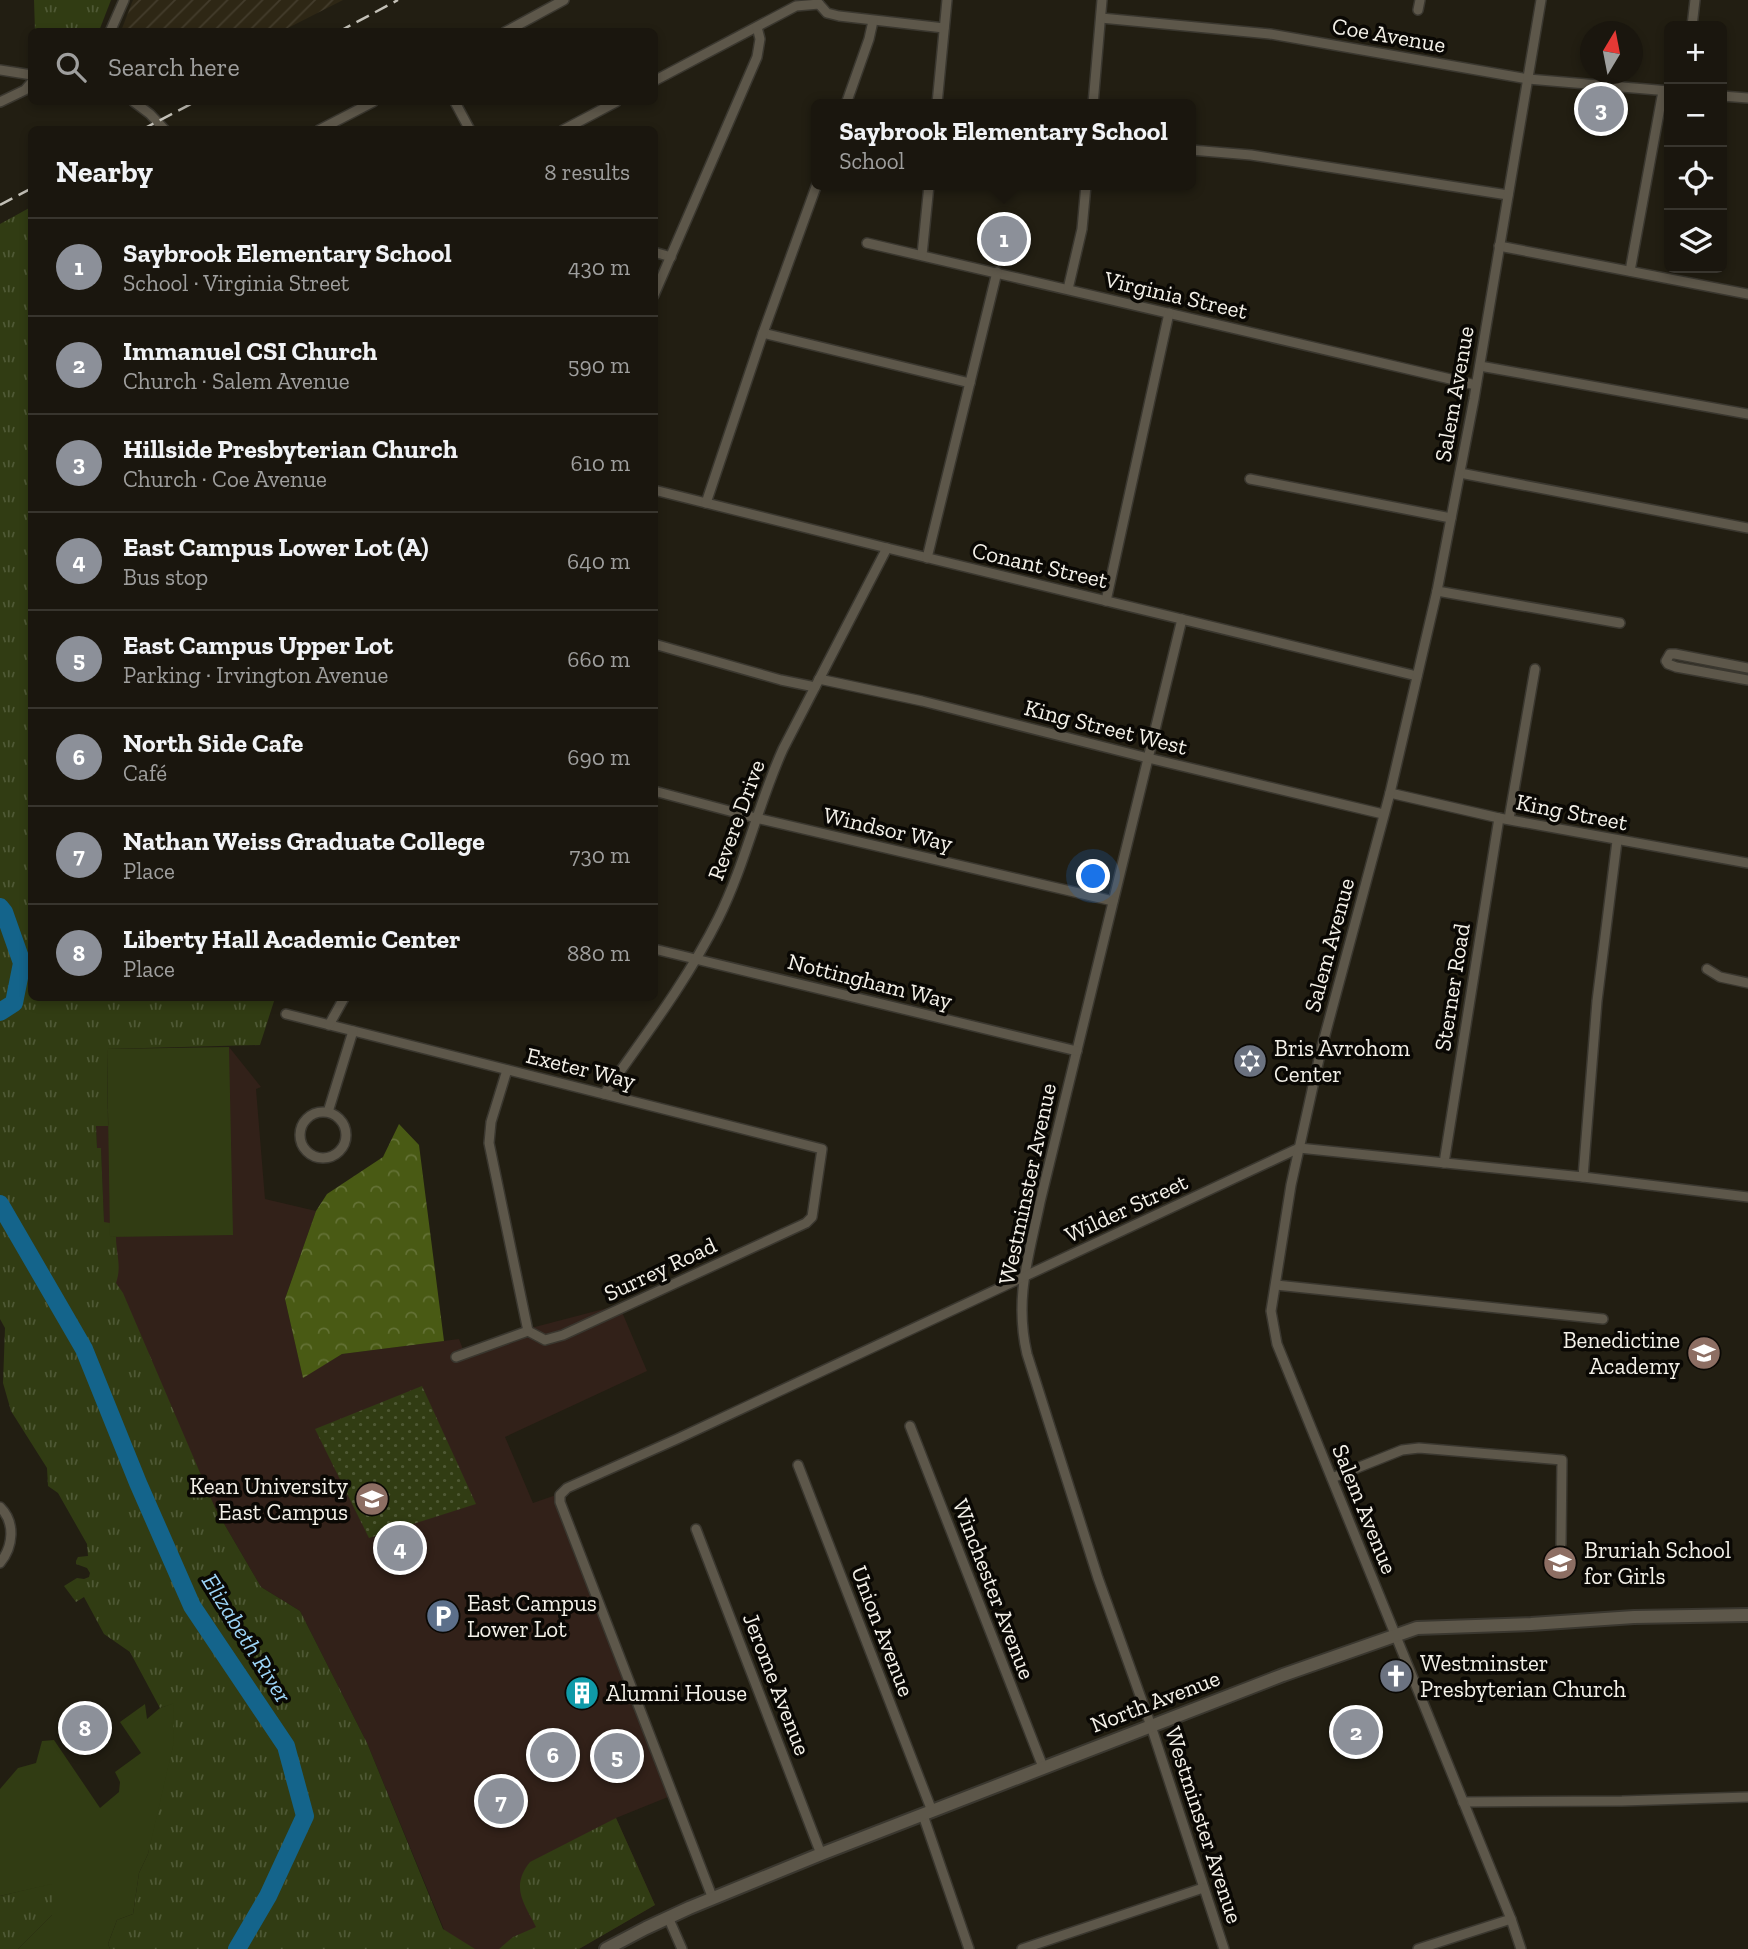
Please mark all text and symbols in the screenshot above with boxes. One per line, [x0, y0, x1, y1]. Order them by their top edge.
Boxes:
street label: Coe Avenue [1330, 11, 1448, 59]
north arrow [1580, 21, 1643, 84]
map controls [1664, 21, 1727, 273]
button: + [1664, 21, 1727, 84]
search box [28, 28, 658, 105]
icon: search [52, 48, 90, 86]
text: Search here [108, 51, 240, 83]
pin: 3 [1578, 83, 1624, 135]
button: − [1664, 84, 1727, 147]
popup [811, 99, 1196, 190]
text: Saybrook Elementary School [839, 115, 1168, 147]
text: School [839, 147, 905, 175]
button: locate [1664, 147, 1727, 210]
text: Nearby [56, 154, 153, 190]
text: 8 results [544, 158, 630, 186]
button: layers [1664, 210, 1727, 273]
pin: 1 [981, 213, 1027, 265]
text: Saybrook Elementary School [123, 237, 452, 269]
text: 1 [74, 253, 84, 281]
text: 430 m [568, 253, 630, 281]
street label: Virginia Street [1101, 265, 1251, 325]
text: School · Virginia Street [123, 269, 349, 297]
street label: Salem Avenue [1428, 324, 1480, 464]
text: Immanuel CSI Church [123, 335, 377, 367]
text: 2 [73, 351, 85, 379]
text: 590 m [568, 351, 630, 379]
text: Church · Salem Avenue [123, 367, 350, 395]
text: Hillside Presbyterian Church [123, 433, 458, 465]
text: 3 [73, 449, 85, 477]
text: 610 m [571, 449, 630, 477]
text: Church · Coe Avenue [123, 465, 327, 493]
text: East Campus Lower Lot (A) [123, 531, 429, 563]
street label: Conant Street [969, 536, 1111, 594]
text: 4 [72, 547, 86, 575]
text: 640 m [567, 547, 630, 575]
text: Bus stop [123, 563, 208, 591]
text: East Campus Upper Lot [123, 629, 393, 661]
text: 5 [73, 645, 85, 673]
text: 660 m [567, 645, 630, 673]
text: Parking · Irvington Avenue [123, 661, 388, 689]
street label: King Street West [1022, 693, 1191, 761]
text: North Side Cafe [123, 727, 303, 759]
text: 6 [73, 743, 85, 771]
text: 690 m [567, 743, 630, 771]
street label: Revere Drive [701, 756, 771, 884]
text: Café [123, 759, 167, 787]
street label: King Street [1514, 787, 1630, 837]
street label: Windsor Way [821, 801, 956, 858]
text: Nathan Weiss Graduate College [123, 825, 485, 857]
text: 7 [73, 841, 85, 869]
text: 730 m [570, 841, 630, 869]
text: Place [123, 857, 175, 885]
your location [1076, 859, 1110, 893]
street label: Salem Avenue [1298, 875, 1360, 1015]
street label: Sterner Road [1428, 921, 1476, 1053]
text: Liberty Hall Academic Center [123, 923, 461, 955]
text: 8 [73, 939, 85, 967]
text: 880 m [567, 939, 630, 967]
street label: Nottingham Way [785, 947, 955, 1015]
text: Place [123, 955, 175, 983]
place label: Bris Avrohom Center [1274, 1034, 1410, 1088]
street label: Exeter Way [523, 1041, 639, 1095]
synagogue icon: Bris Avrohom Center [1231, 1042, 1269, 1080]
street label: Westminster Avenue [992, 1081, 1062, 1287]
street label: Wilder Street [1060, 1167, 1192, 1249]
street label: Surrey Road [599, 1231, 721, 1307]
place label: Benedictine Academy [1563, 1326, 1680, 1380]
school or university icon: Benedictine Academy [1685, 1334, 1723, 1372]
street label: Salem Avenue [1326, 1440, 1404, 1578]
place label: Kean University East Campus [190, 1472, 348, 1526]
school or university icon: Kean University East Campus [353, 1480, 391, 1518]
street label: Winchester Avenue [947, 1495, 1041, 1683]
pin: 4 [377, 1522, 423, 1574]
place label: Bruriah School for Girls [1584, 1536, 1731, 1590]
school or university icon: Bruriah School for Girls [1541, 1544, 1579, 1582]
street label: Union Avenue [845, 1562, 921, 1700]
water label: Elizabeth River [196, 1568, 299, 1709]
place label: East Campus Lower Lot [467, 1589, 597, 1643]
parking icon: East Campus Lower Lot [424, 1597, 462, 1635]
street label: Jerome Avenue [737, 1609, 817, 1759]
place label: Westminster Presbyterian Church [1420, 1649, 1626, 1703]
church icon: Westminster Presbyterian Church [1377, 1657, 1415, 1695]
street label: North Avenue [1086, 1663, 1224, 1739]
building icon: Alumni House [563, 1674, 601, 1712]
place label: Alumni House [606, 1679, 747, 1707]
pin: 8 [62, 1702, 108, 1754]
pin: 2 [1333, 1706, 1379, 1758]
street label: Westminster Avenue [1159, 1723, 1249, 1927]
pin: 6 [530, 1729, 576, 1781]
pin: 5 [594, 1730, 640, 1782]
pin: 7 [478, 1775, 524, 1827]

